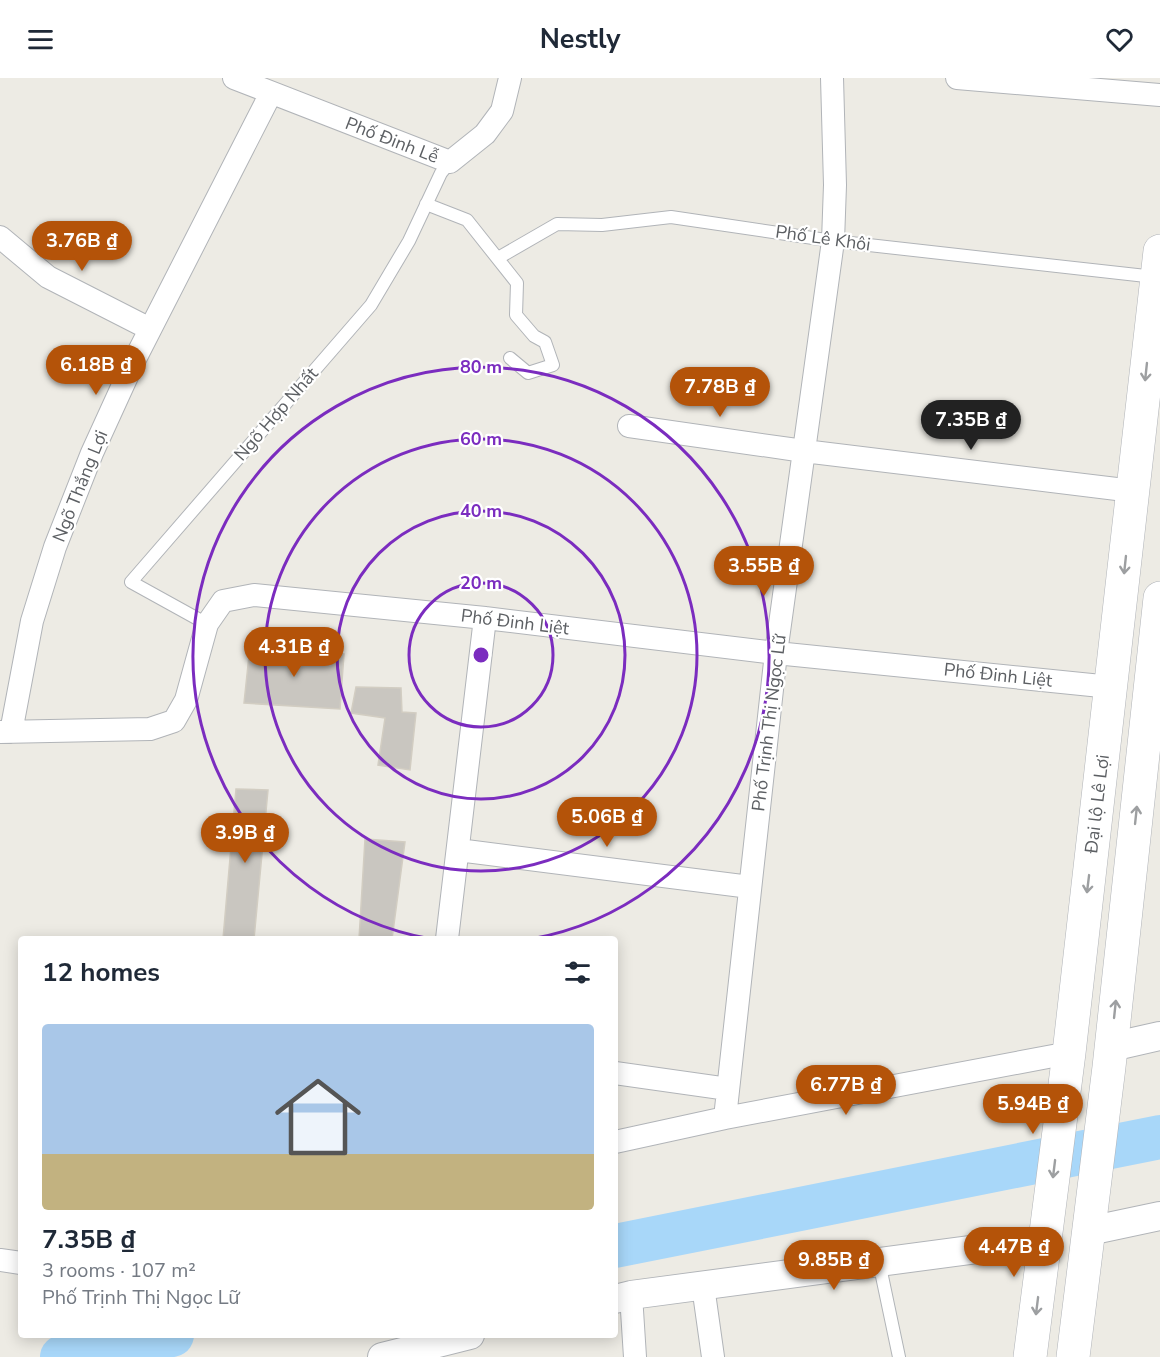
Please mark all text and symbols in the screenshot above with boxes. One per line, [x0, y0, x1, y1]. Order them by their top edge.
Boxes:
text: Nestly [540, 21, 620, 58]
icon: menu [24, 23, 57, 56]
icon: heart [1103, 23, 1136, 56]
street label: Phố Đinh Lễ [342, 111, 442, 169]
street label: Phố Lê Khôi [774, 219, 872, 257]
pin: 3.76B ₫ [27, 221, 137, 272]
text: 3.76B ₫ [46, 227, 118, 254]
pin: 6.18B ₫ [41, 345, 151, 396]
text: 6.18B ₫ [60, 351, 132, 378]
text: 80 m [460, 355, 502, 379]
one-way arrow [1141, 361, 1152, 381]
street label: Ngõ Hợp Nhất [229, 362, 324, 466]
pin: 7.78B ₫ [665, 367, 775, 418]
text: 7.78B ₫ [684, 373, 756, 400]
pin: 7.35B ₫ [916, 400, 1026, 451]
text: 7.35B ₫ [935, 406, 1007, 433]
street label: Ngõ Thắng Lợi [47, 427, 113, 545]
text: 60 m [460, 427, 502, 451]
text: 40 m [460, 499, 502, 523]
pin: 3.55B ₫ [709, 546, 819, 597]
text: 3.55B ₫ [728, 552, 800, 579]
one-way arrow [1119, 555, 1130, 575]
text: 20 m [460, 571, 502, 595]
street label: Phố Đinh Liệt [460, 603, 571, 641]
pin: 4.31B ₫ [239, 627, 349, 678]
street label: Phố Trịnh Thị Ngọc Lữ [746, 632, 792, 813]
text: 4.31B ₫ [258, 633, 330, 660]
centre of rings [471, 645, 491, 665]
street label: Phố Đinh Liệt [943, 657, 1054, 693]
street label: Đại lộ Lê Lợi [1079, 753, 1115, 856]
pin: 5.06B ₫ [552, 797, 662, 848]
text: 5.06B ₫ [571, 803, 643, 830]
one-way arrow [1131, 805, 1142, 825]
pin: 3.9B ₫ [196, 813, 294, 864]
text: 3.9B ₫ [215, 819, 275, 846]
one-way arrow [1082, 874, 1093, 894]
text: 12 homes [42, 955, 160, 990]
icon: filters [561, 956, 594, 989]
one-way arrow [1110, 999, 1121, 1019]
icon: home [264, 1063, 372, 1171]
pin: 6.77B ₫ [791, 1065, 901, 1116]
text: 6.77B ₫ [810, 1071, 882, 1098]
pin: 5.94B ₫ [978, 1084, 1088, 1135]
text: 5.94B ₫ [997, 1090, 1069, 1117]
one-way arrow [1049, 1159, 1060, 1179]
text: 7.35B ₫ [42, 1222, 136, 1257]
pin: 4.47B ₫ [959, 1227, 1069, 1278]
text: 4.47B ₫ [978, 1233, 1050, 1260]
pin: 9.85B ₫ [779, 1240, 889, 1291]
text: 9.85B ₫ [798, 1246, 870, 1273]
text: 3 rooms · 107 m² [42, 1257, 196, 1284]
text: Phố Trịnh Thị Ngọc Lữ [42, 1284, 240, 1311]
one-way arrow [1031, 1296, 1042, 1316]

